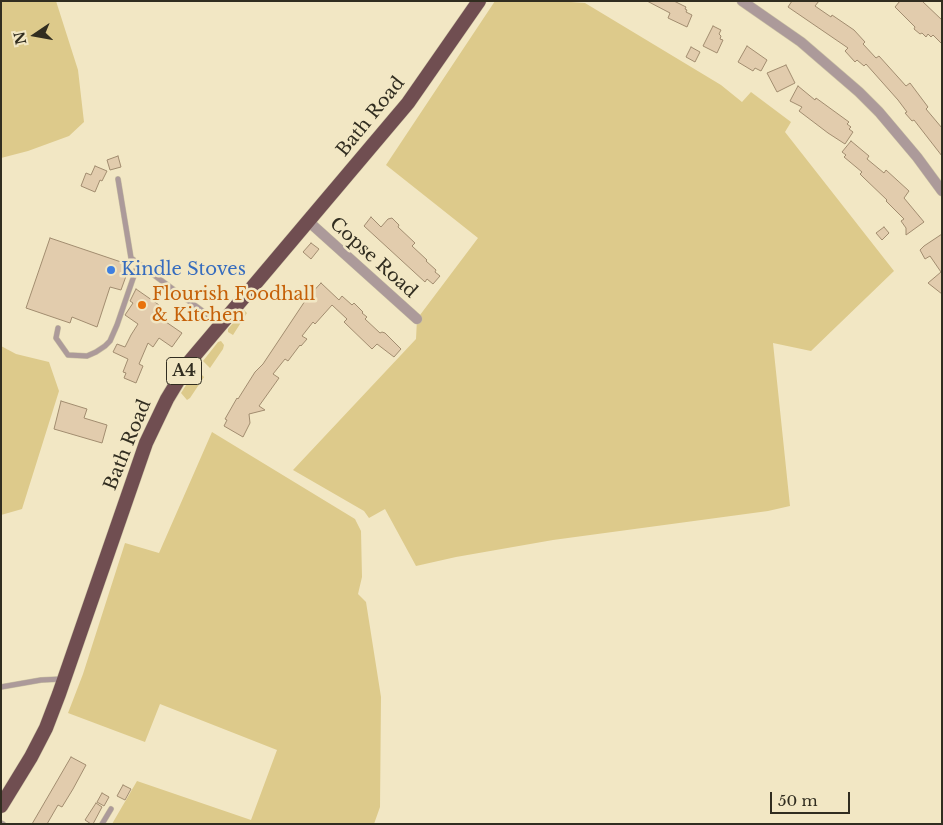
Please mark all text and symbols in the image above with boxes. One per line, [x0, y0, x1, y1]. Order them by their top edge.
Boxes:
north arrow [10, 10, 60, 60]
text: N [10, 30, 31, 46]
street label: Bath Road [332, 73, 410, 161]
street label: Copse Road [325, 213, 421, 303]
place label: Kindle Stoves [121, 259, 246, 281]
marker: Kindle Stoves [105, 264, 117, 276]
place label: Flourish Foodhall & Kitchen [152, 284, 315, 326]
marker: Flourish Foodhall & Kitchen [136, 299, 148, 311]
road number: A4 [166, 358, 202, 384]
street label: Bath Road [100, 396, 156, 494]
scale bar [773, 782, 853, 814]
text: 50 m [778, 791, 818, 810]

